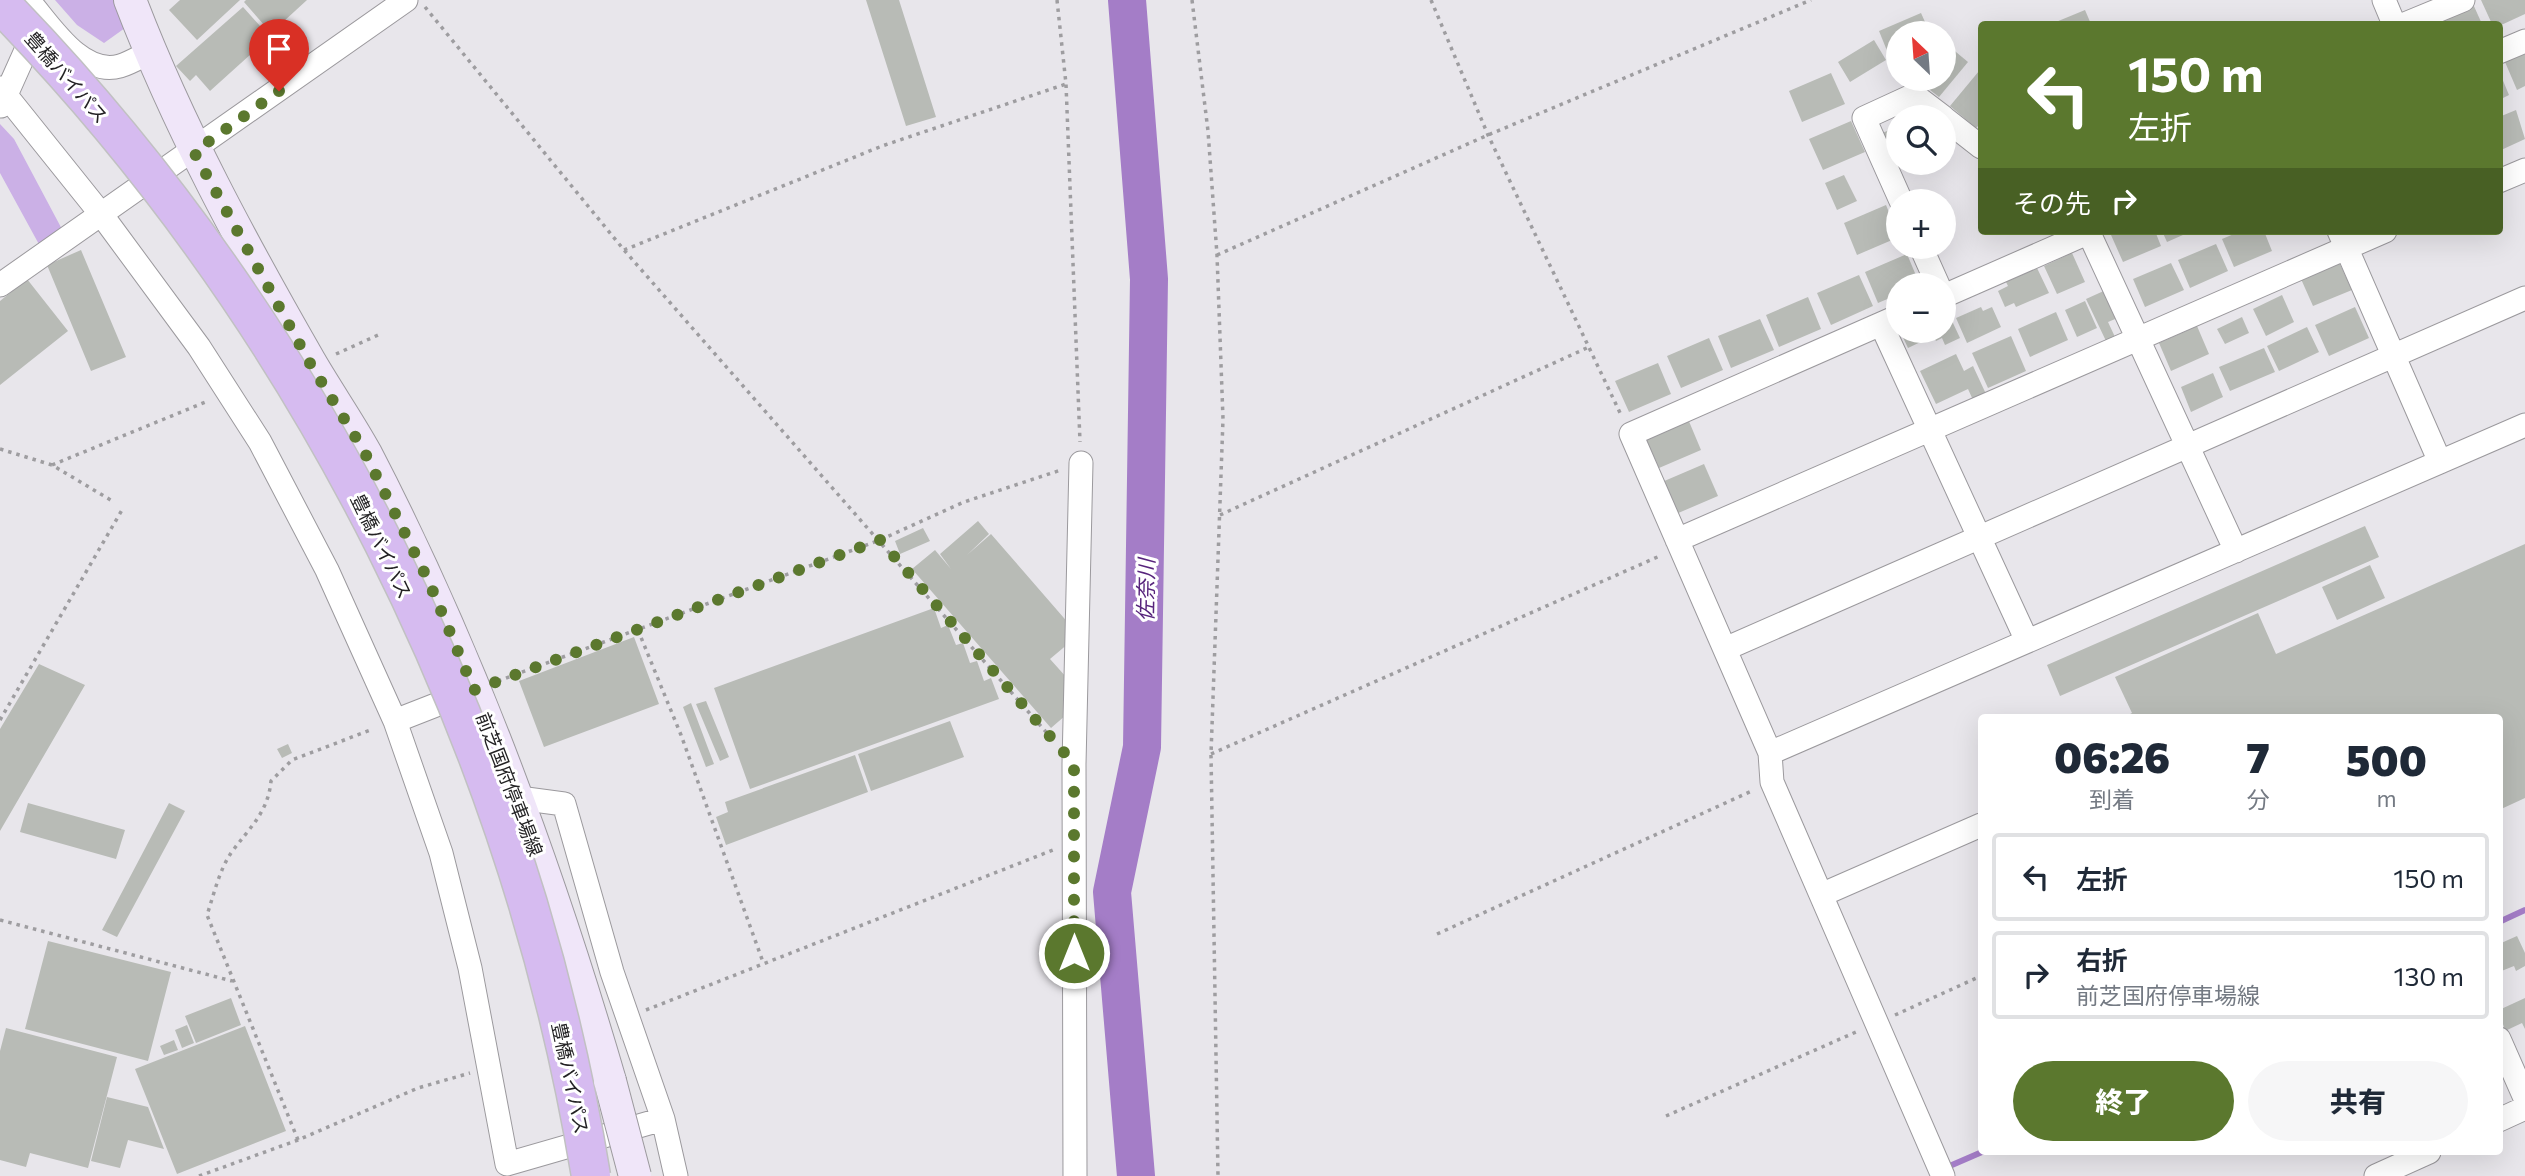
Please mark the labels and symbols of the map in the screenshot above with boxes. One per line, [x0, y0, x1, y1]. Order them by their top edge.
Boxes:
pin [249, 19, 309, 91]
north arrow [1886, 21, 1956, 91]
street label: 豊橋バイパス [21, 27, 113, 127]
street label: 豊橋バイパス [347, 490, 417, 602]
water label: 佐奈川 [1132, 556, 1158, 622]
street label: 前芝国府停車場線 [472, 709, 548, 859]
position arrow [1037, 916, 1111, 990]
street label: 豊橋バイパス [548, 1020, 594, 1136]

